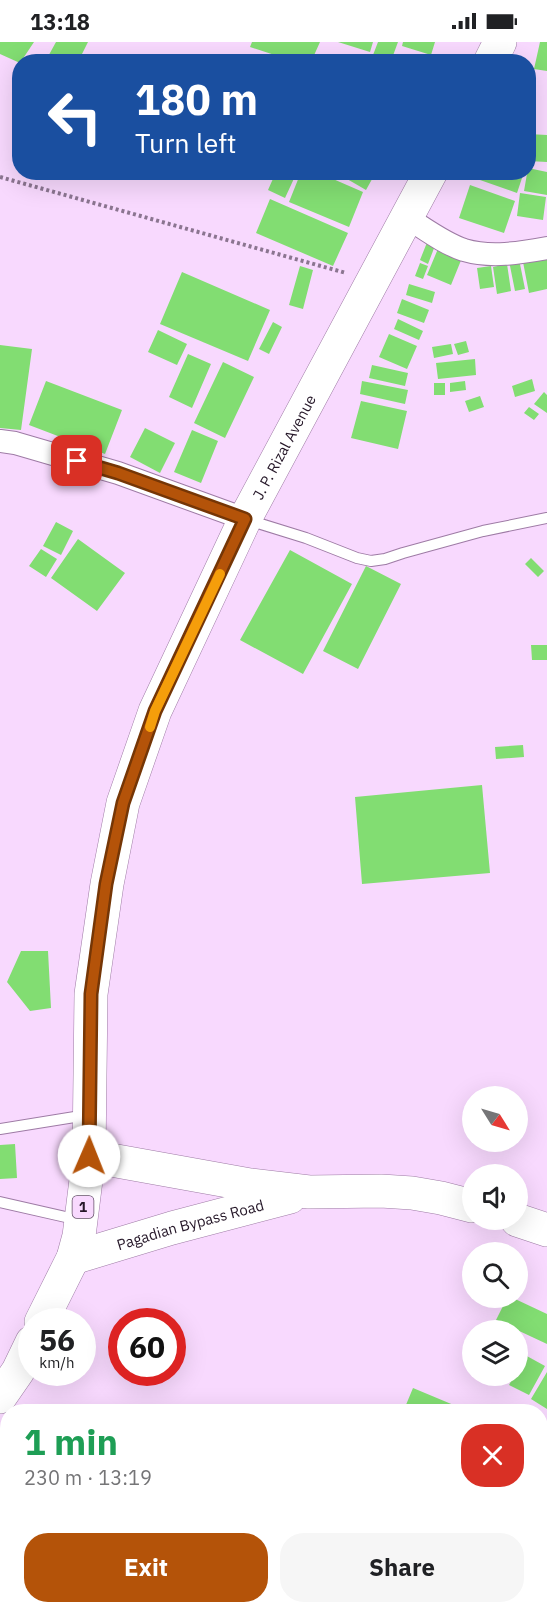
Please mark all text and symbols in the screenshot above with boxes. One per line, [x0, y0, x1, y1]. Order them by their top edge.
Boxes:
text: 13:18 [30, 7, 90, 36]
text: 180 m [135, 72, 258, 127]
icon: left [36, 78, 114, 156]
text: Turn left [135, 125, 236, 160]
street label: J. P. Rizal Avenue [248, 391, 320, 503]
pin [51, 435, 102, 486]
icon: arrive [60, 444, 93, 477]
north arrow [462, 1086, 528, 1152]
map controls [462, 1086, 528, 1386]
position arrow [57, 1124, 121, 1188]
button: sound [462, 1164, 528, 1230]
street label: Pagadian Bypass Road [114, 1195, 266, 1254]
road number: 1 [72, 1196, 94, 1218]
button: search [462, 1242, 528, 1308]
speed limit sign: 60 [108, 1308, 186, 1386]
text: 56 [39, 1320, 75, 1359]
button: layers [462, 1320, 528, 1386]
text: km/h [39, 1353, 75, 1372]
text: 1 min [24, 1418, 118, 1465]
button: close [461, 1424, 524, 1487]
text: 230 m · 13:19 [24, 1464, 152, 1491]
button: Exit [24, 1533, 268, 1602]
button: Share [280, 1533, 524, 1602]

